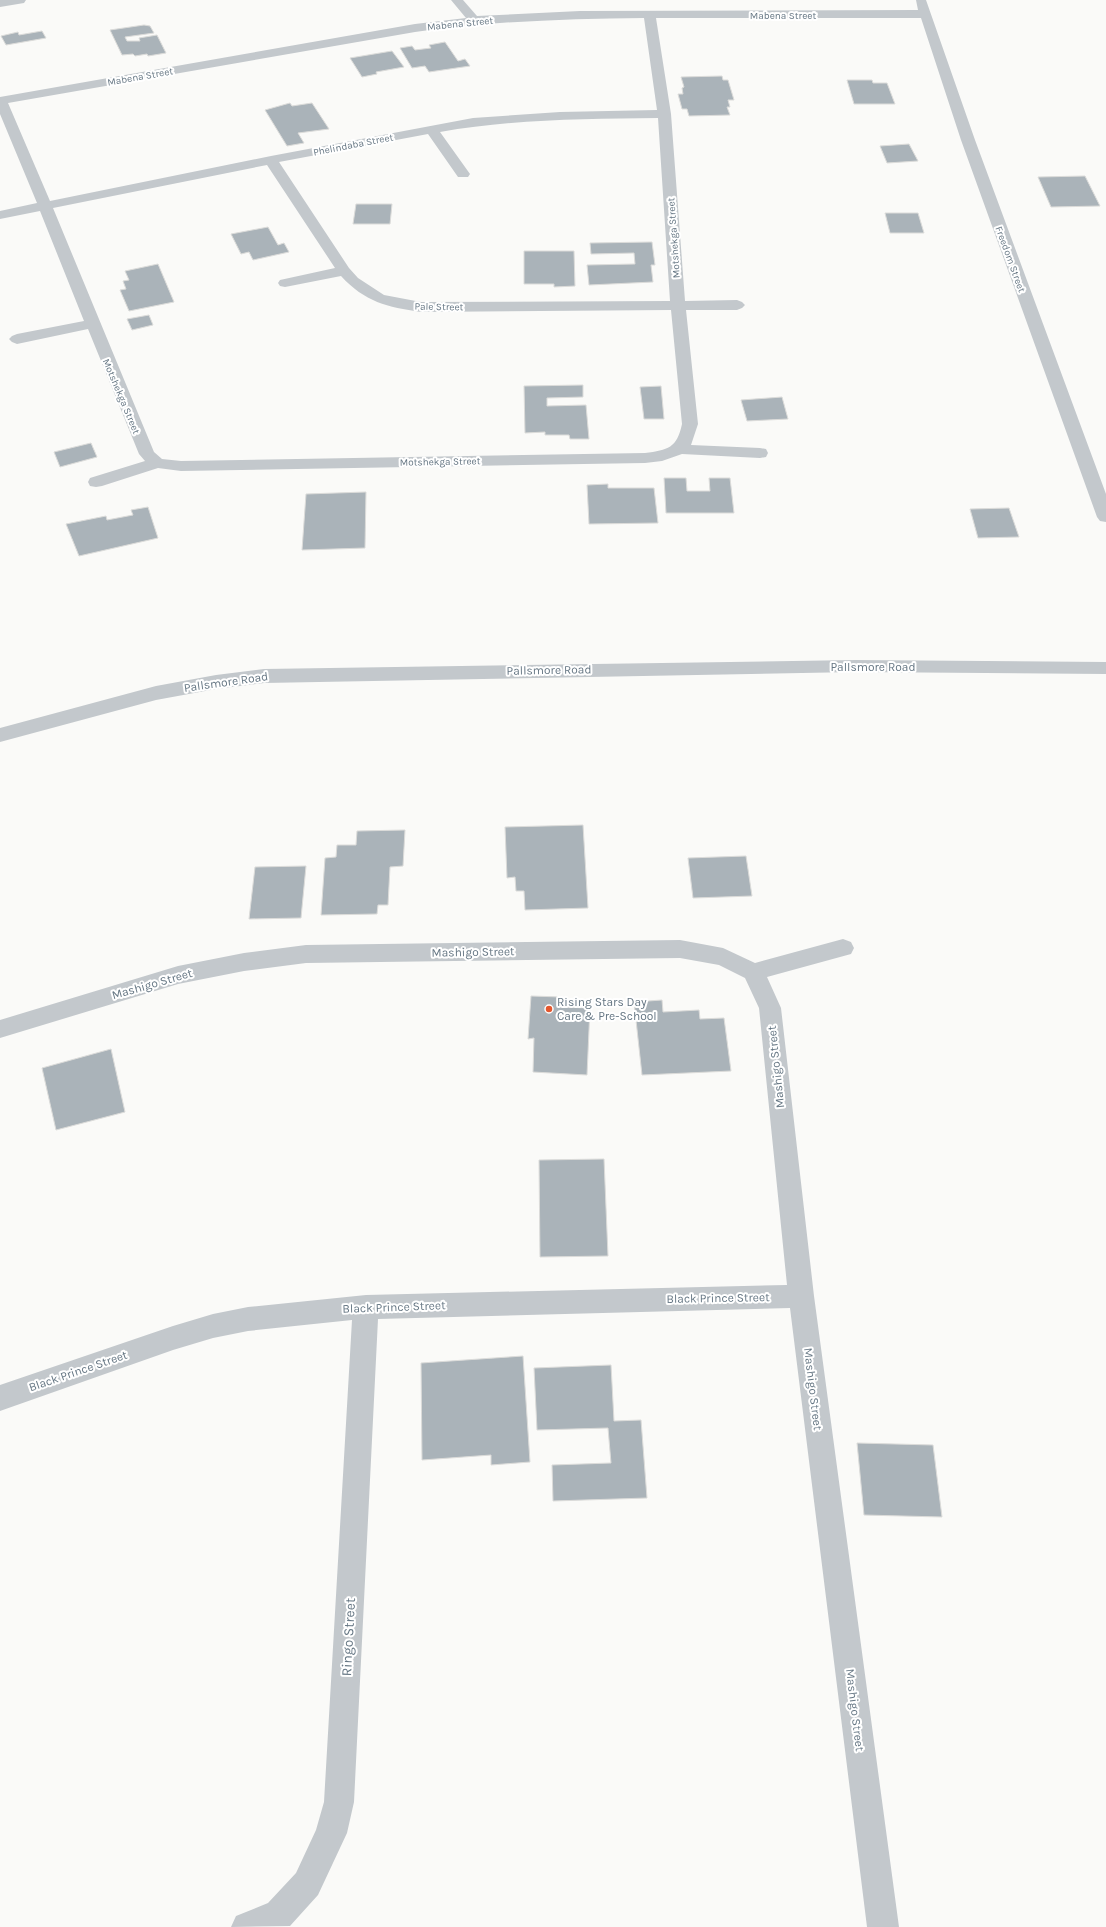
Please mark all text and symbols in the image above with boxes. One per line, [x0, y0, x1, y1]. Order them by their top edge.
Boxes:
street label: Mabena Street [750, 10, 816, 22]
street label: Mabena Street [426, 15, 494, 33]
street label: Mabena Street [106, 65, 174, 89]
street label: Phelindaba Street [312, 131, 394, 159]
street label: Motshekga Street [665, 197, 683, 279]
street label: Freedom Street [993, 225, 1028, 294]
street label: Pale Street [414, 301, 464, 313]
street label: Motshekga Street [100, 357, 142, 436]
street label: Motshekga Street [400, 455, 481, 469]
street label: Pallsmore Road [830, 660, 916, 674]
street label: Pallsmore Road [506, 662, 592, 678]
street label: Pallsmore Road [183, 669, 269, 695]
street label: Mashigo Street [431, 944, 515, 960]
street label: Mashigo Street [110, 966, 194, 1002]
place label: Rising Stars Day Care & Pre-School [557, 995, 657, 1023]
marker: Rising Stars Day Care & Pre-School [544, 1004, 554, 1014]
street label: Mashigo Street [765, 1025, 787, 1109]
street label: Black Prince Street [666, 1290, 770, 1306]
street label: Black Prince Street [342, 1298, 446, 1316]
street label: Black Prince Street [27, 1347, 130, 1394]
street label: Mashigo Street [801, 1347, 825, 1432]
street label: Ringo Street [338, 1597, 359, 1677]
street label: Mashigo Street [843, 1668, 867, 1753]

